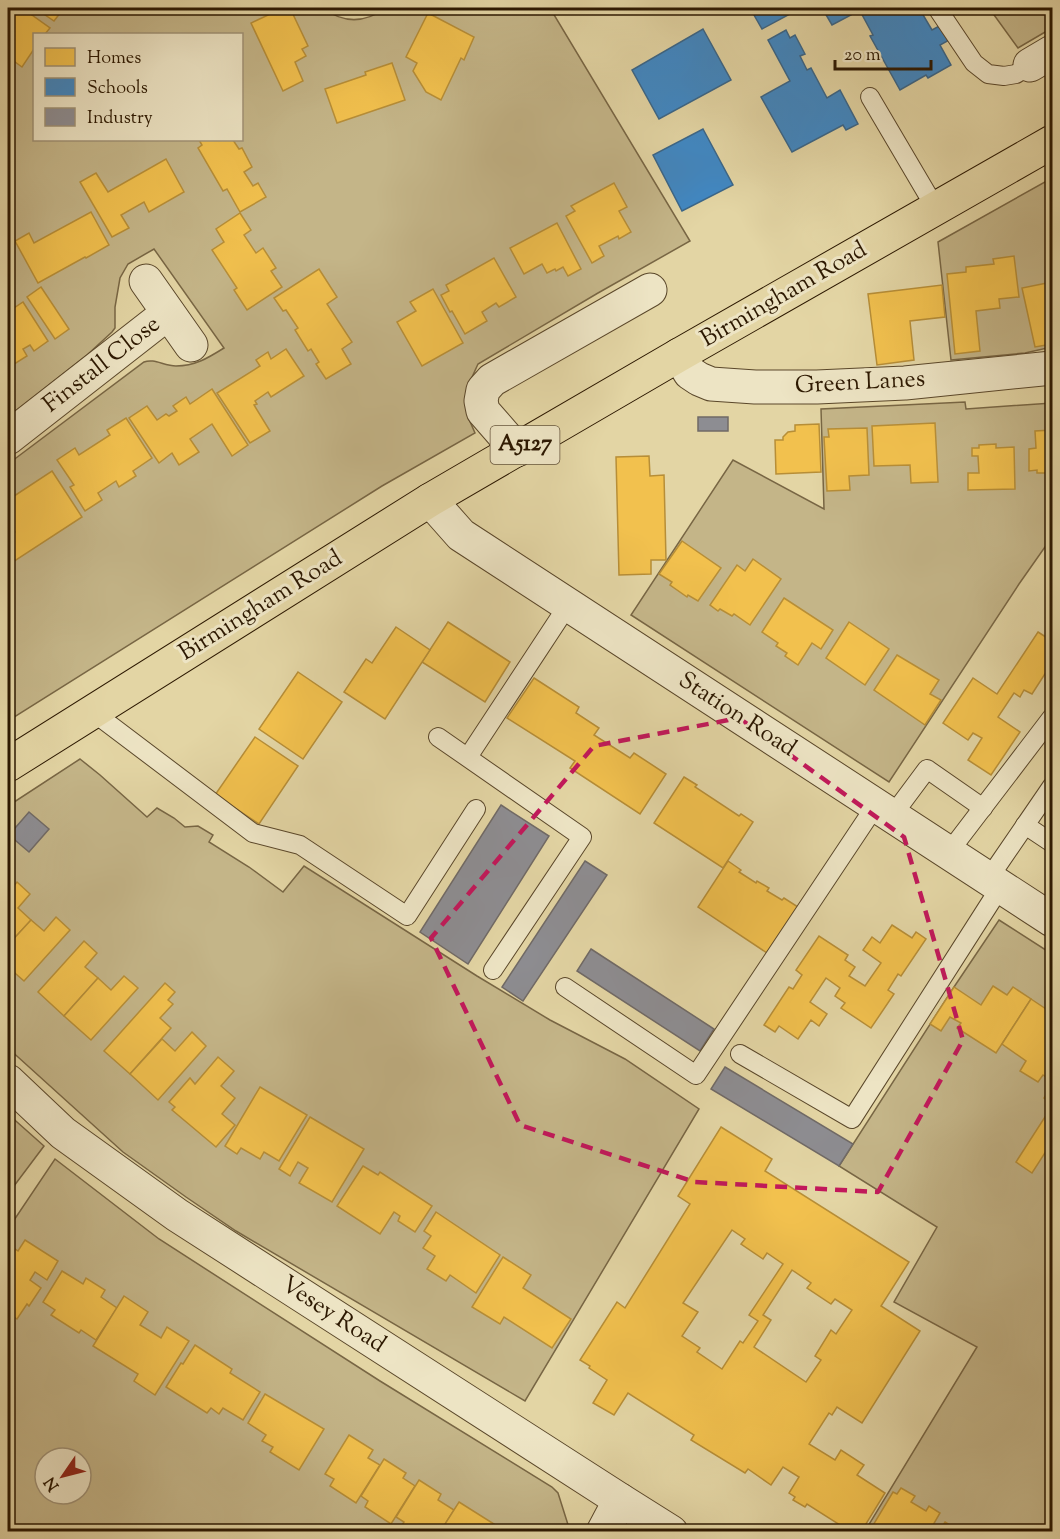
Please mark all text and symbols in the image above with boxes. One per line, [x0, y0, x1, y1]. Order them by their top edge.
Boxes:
legend [33, 33, 243, 141]
scale bar [835, 33, 931, 71]
text: 20 m [844, 43, 881, 69]
text: Homes [87, 46, 141, 72]
text: Schools [87, 76, 148, 102]
text: Industry [87, 106, 153, 132]
street label: Birmingham Road [694, 233, 874, 357]
street label: Finstall Close [36, 308, 168, 422]
street label: Green Lanes [794, 363, 926, 403]
road number: A5127 [490, 426, 560, 464]
street label: Birmingham Road [173, 542, 350, 670]
street label: Station Road [671, 664, 803, 766]
street label: Vesey Road [274, 1268, 393, 1362]
north arrow [33, 1446, 93, 1506]
text: N [40, 1471, 66, 1495]

